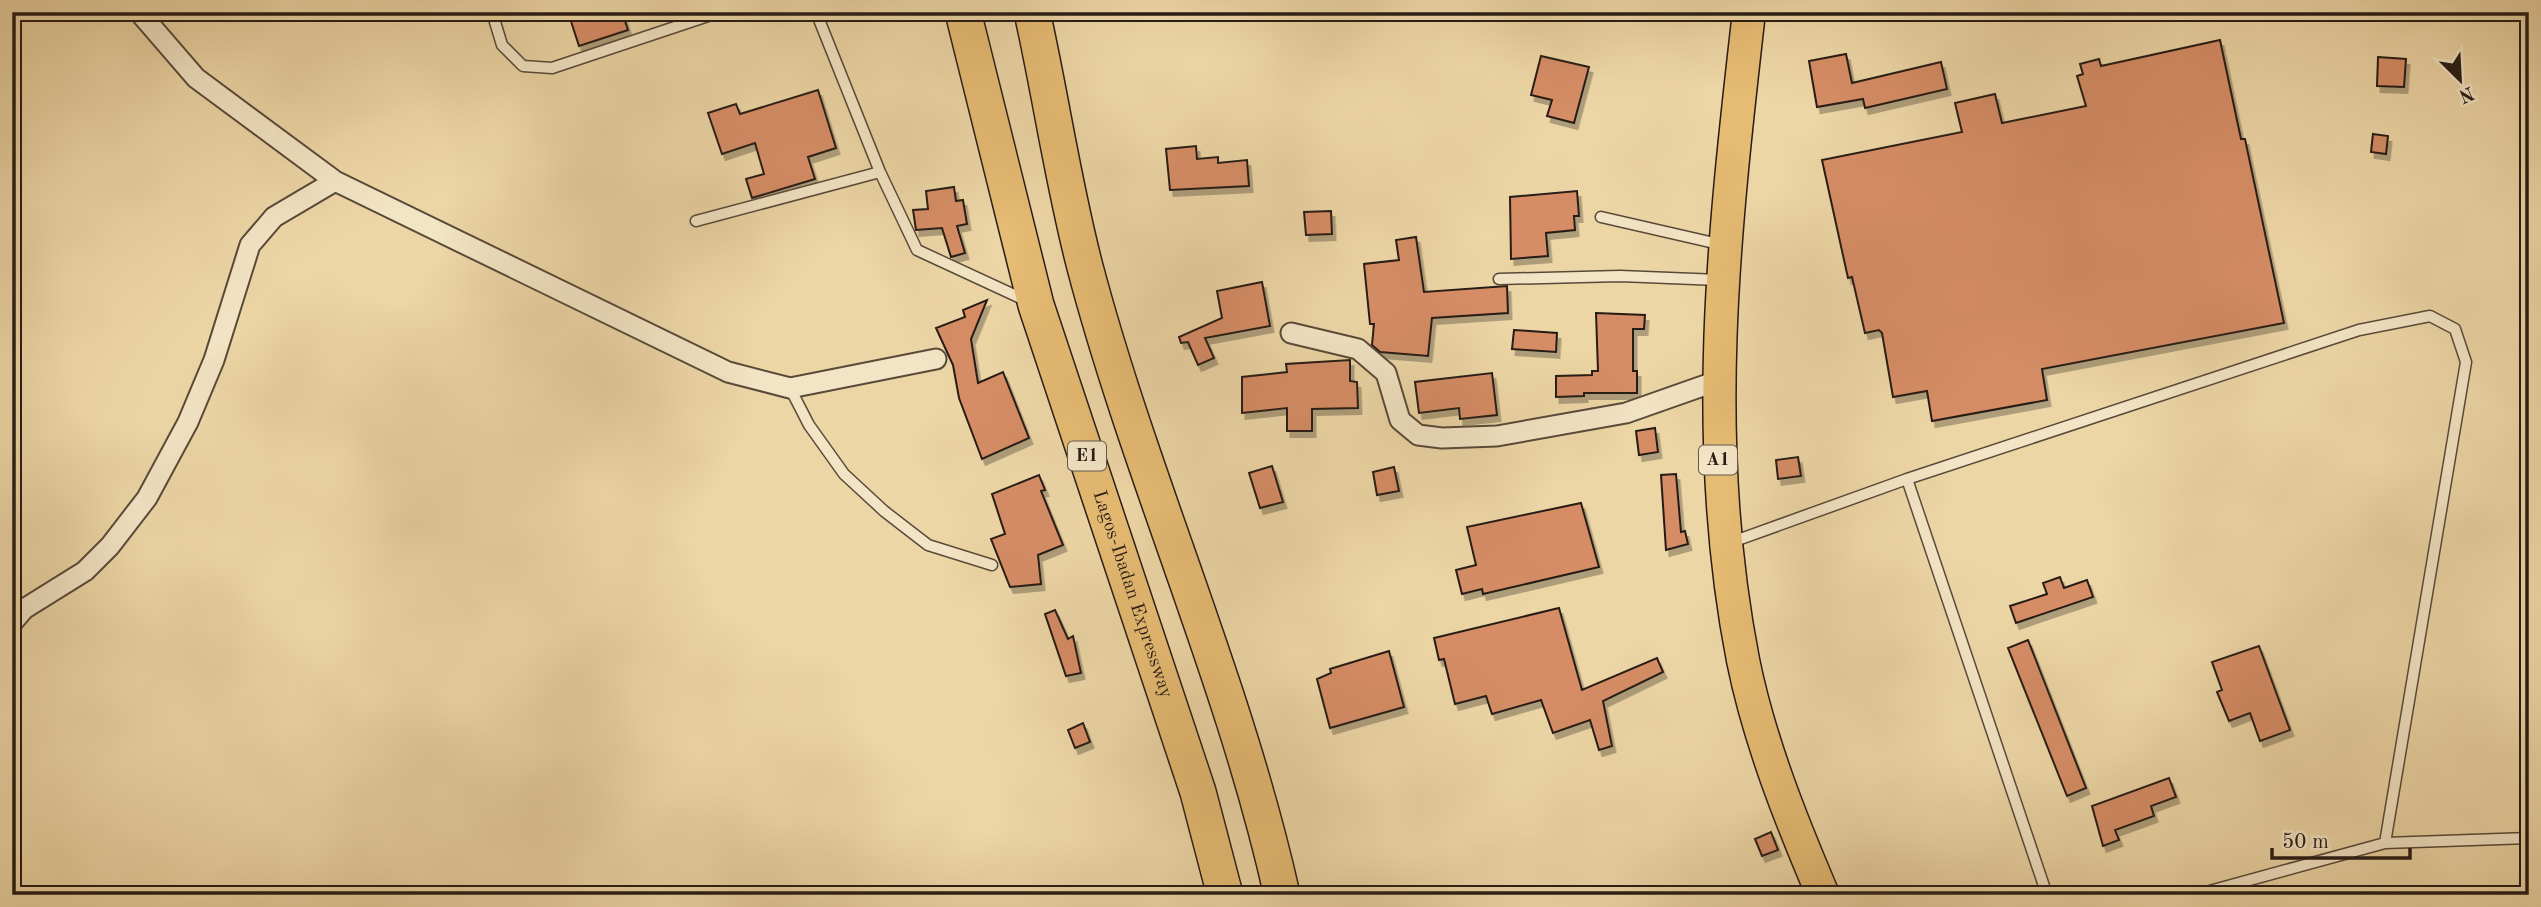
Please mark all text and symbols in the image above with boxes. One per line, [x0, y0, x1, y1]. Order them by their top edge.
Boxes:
north arrow [2426, 46, 2496, 116]
text: N [2455, 82, 2476, 105]
road number: E1 [1068, 442, 1106, 470]
road number: A1 [1699, 446, 1737, 474]
street label: Lagos-Ibadan Expressway [1089, 488, 1176, 701]
scale bar [2272, 816, 2410, 860]
text: 50 m [2282, 832, 2329, 853]

